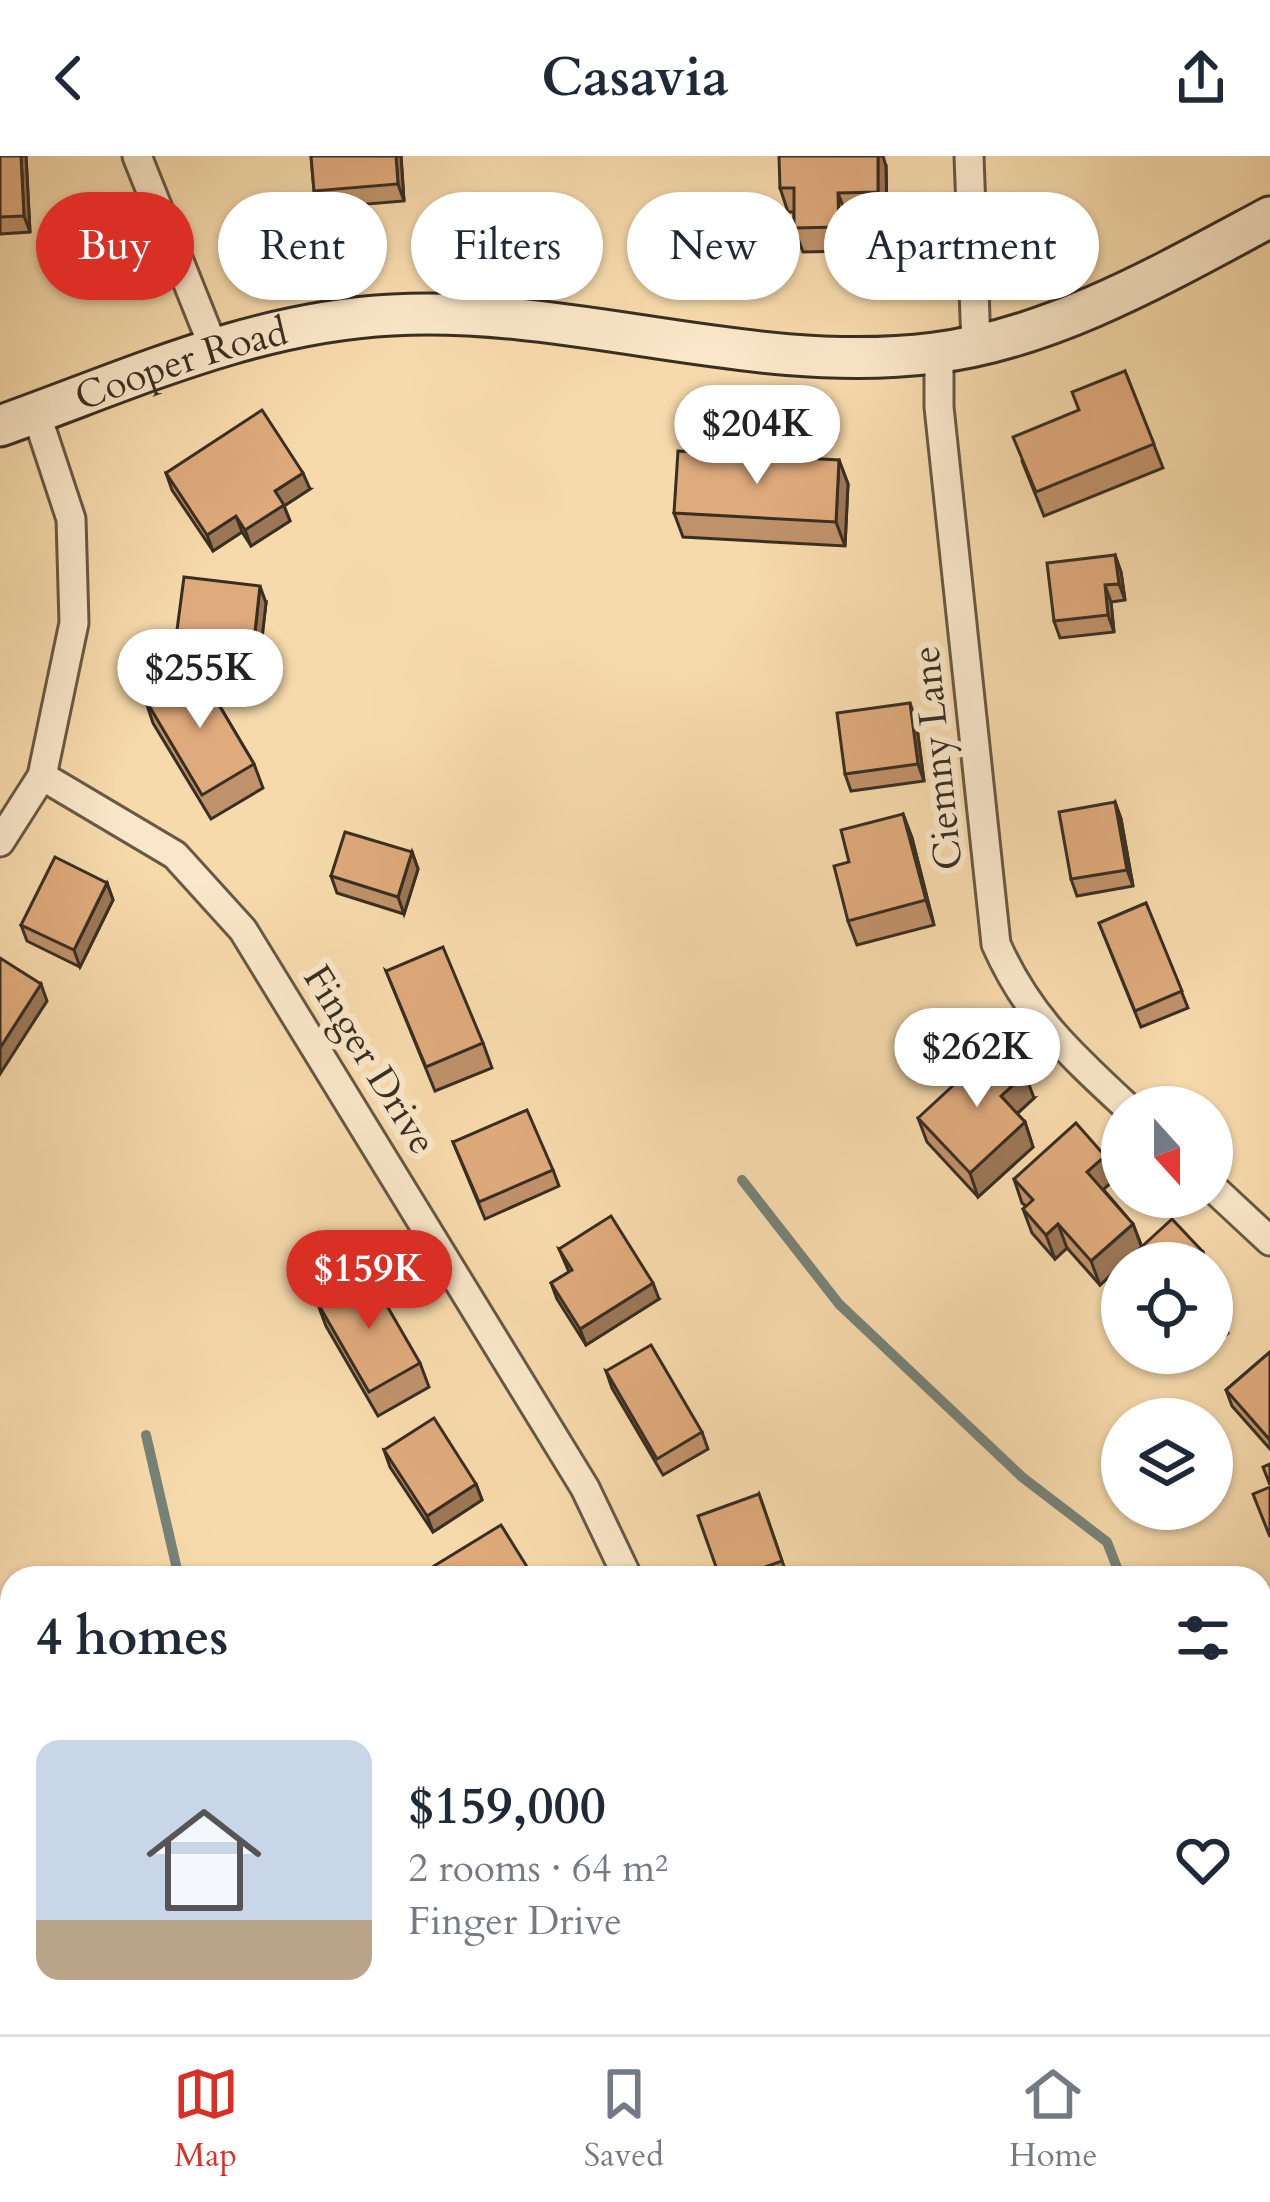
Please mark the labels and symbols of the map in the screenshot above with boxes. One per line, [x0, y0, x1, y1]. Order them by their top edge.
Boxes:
street label: Cooper Road [68, 305, 293, 424]
pin: $204K [673, 385, 841, 487]
pin: $255K [116, 629, 284, 731]
street label: Ciemny Lane [899, 643, 976, 873]
street label: Finger Drive [291, 955, 449, 1165]
pin: $262K [893, 1008, 1061, 1110]
north arrow [1101, 1086, 1233, 1218]
pin: $159K [285, 1230, 453, 1332]

